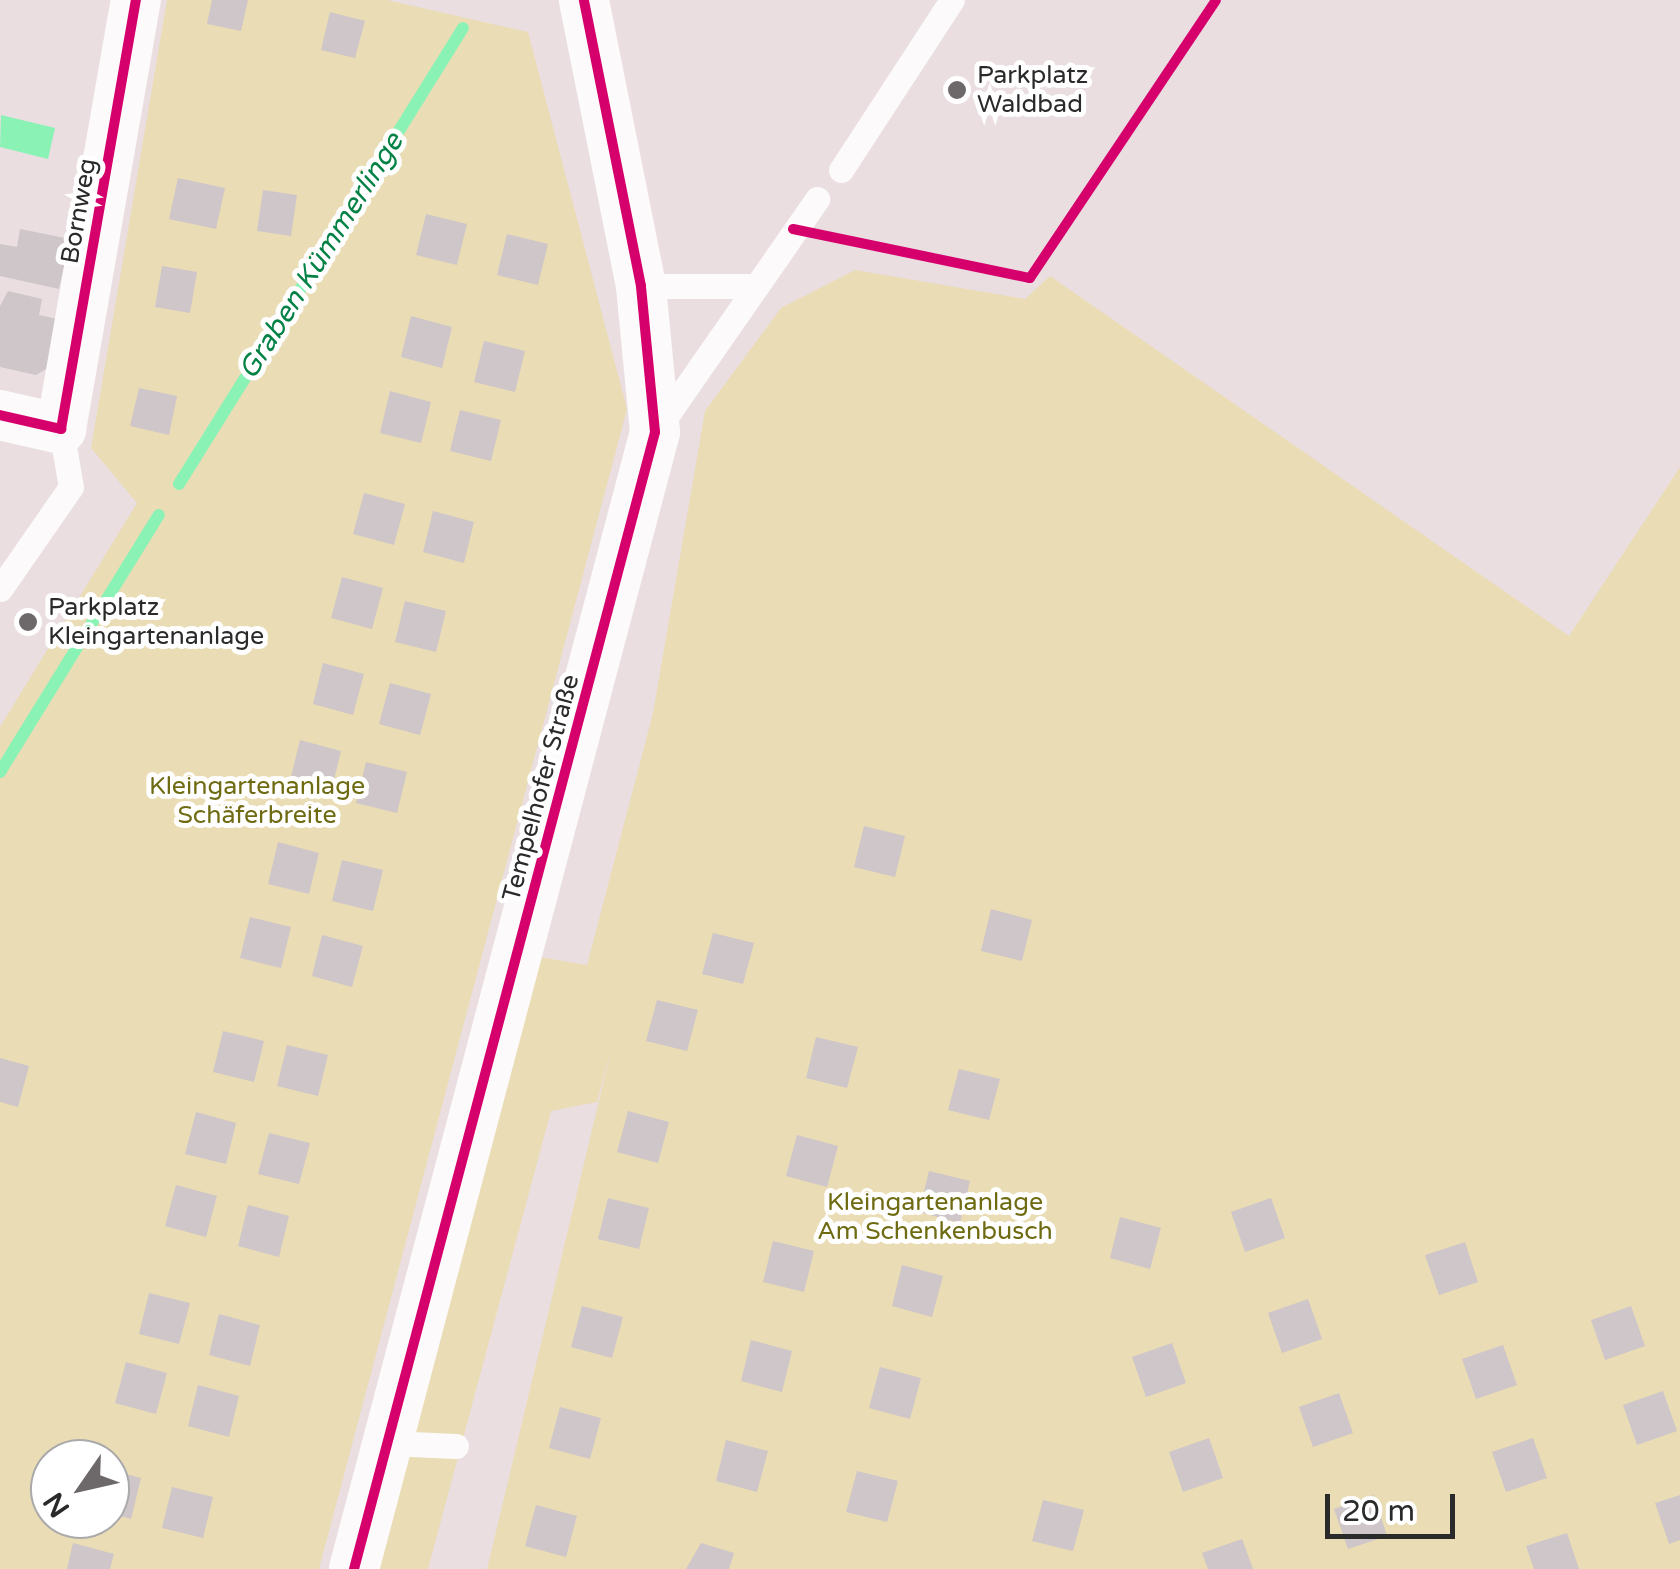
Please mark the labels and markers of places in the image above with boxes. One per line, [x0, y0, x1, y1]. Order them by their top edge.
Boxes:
place label: Parkplatz Waldbad [977, 61, 1088, 120]
marker: Parkplatz Waldbad [946, 79, 968, 101]
place label: Parkplatz Kleingartenanlage [48, 593, 264, 652]
marker: Parkplatz Kleingartenanlage [17, 611, 39, 633]

